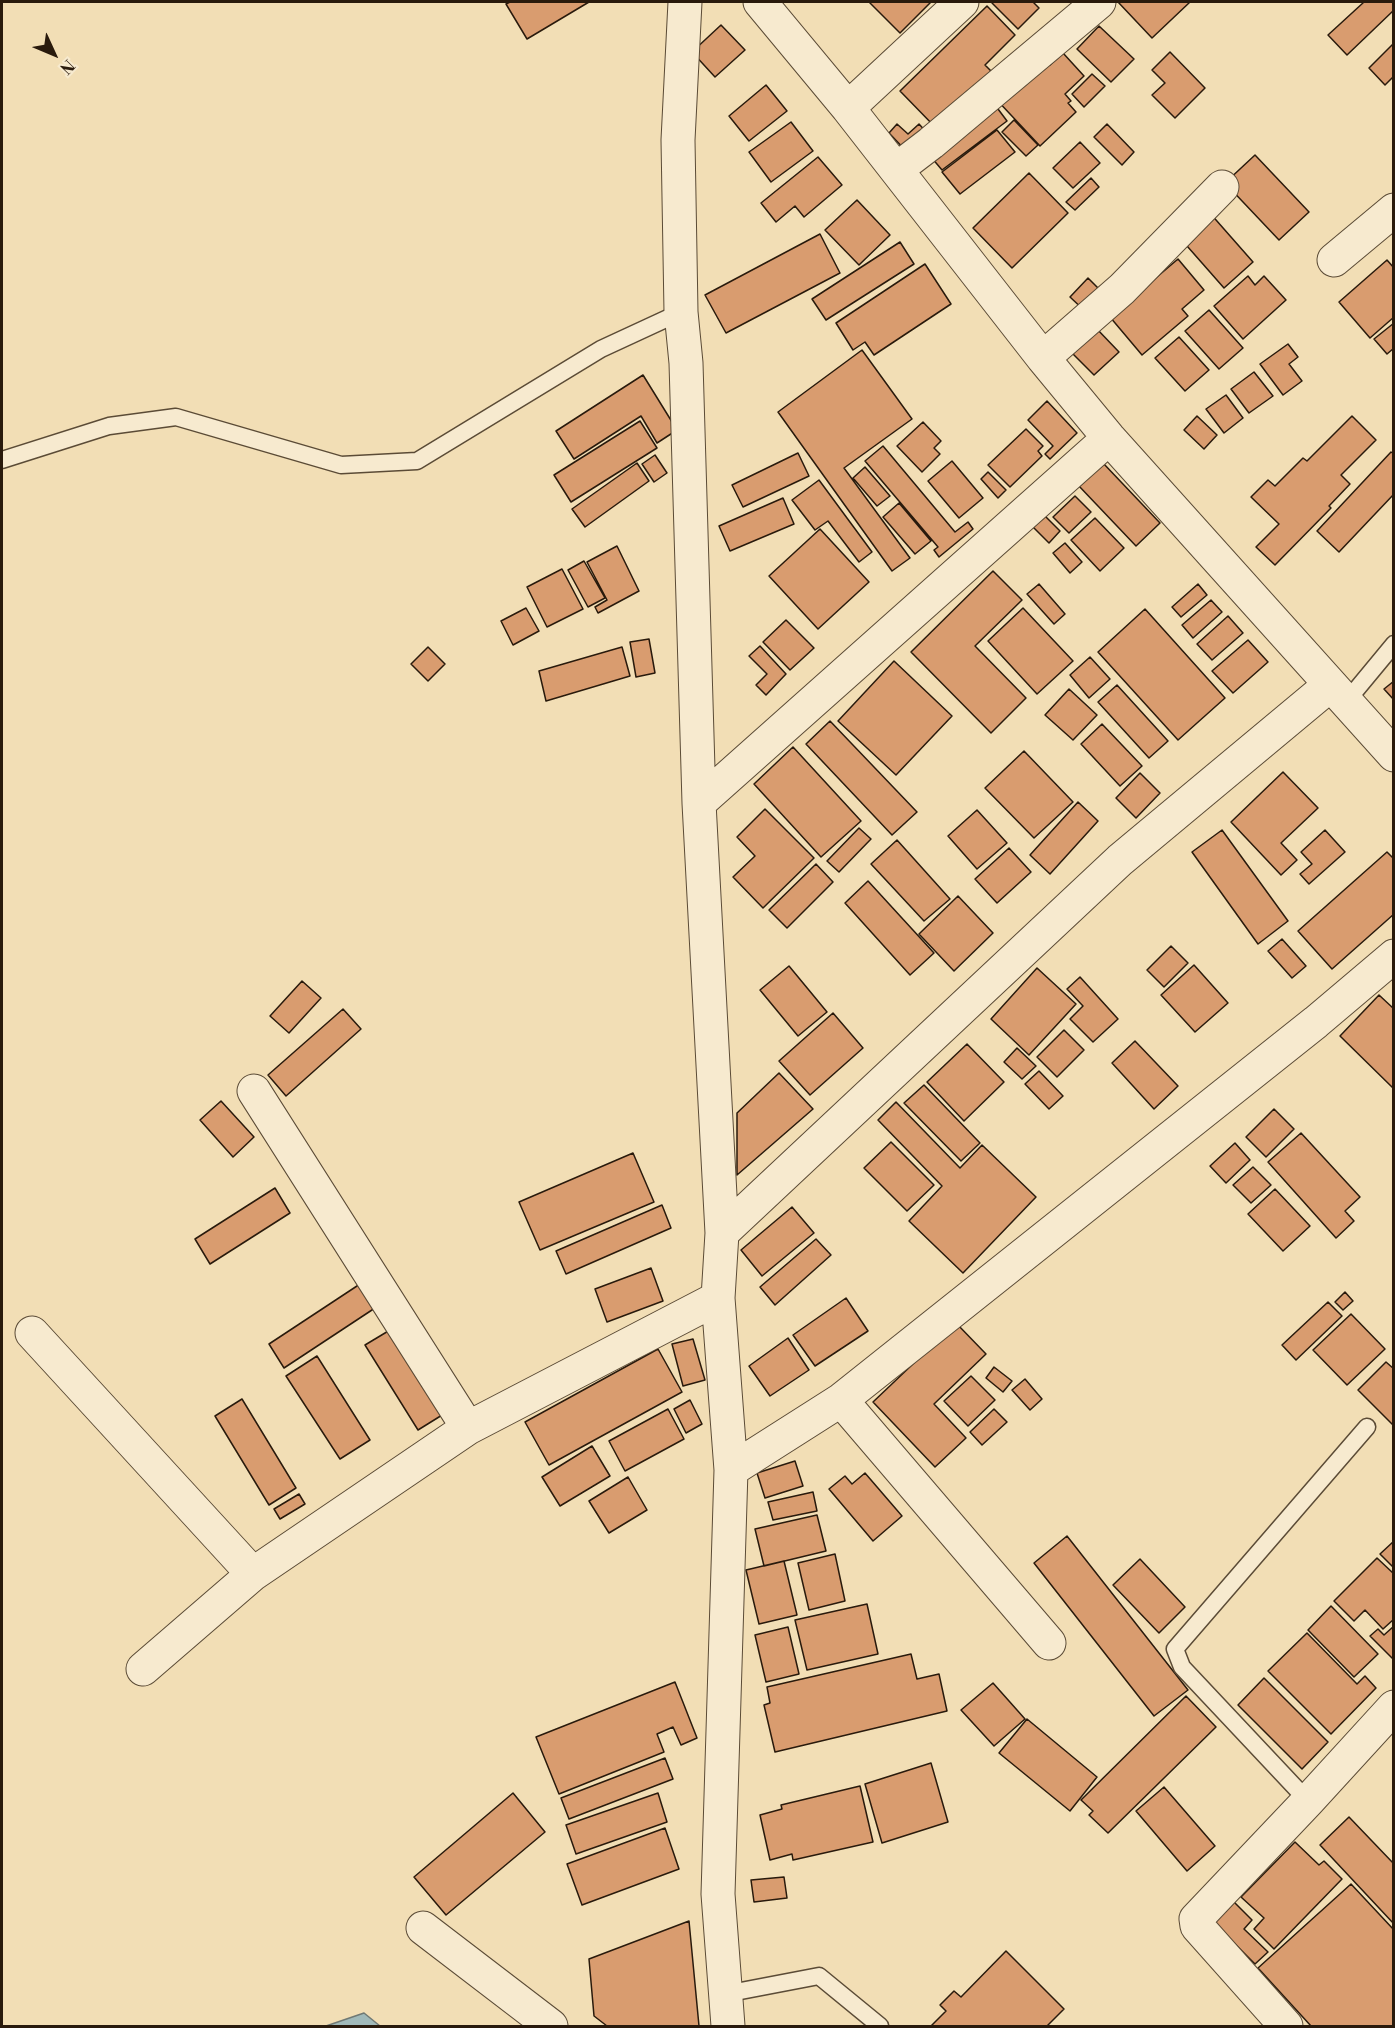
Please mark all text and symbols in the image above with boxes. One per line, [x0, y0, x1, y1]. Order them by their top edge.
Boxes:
north arrow [24, 24, 84, 84]
text: N [55, 55, 79, 78]

